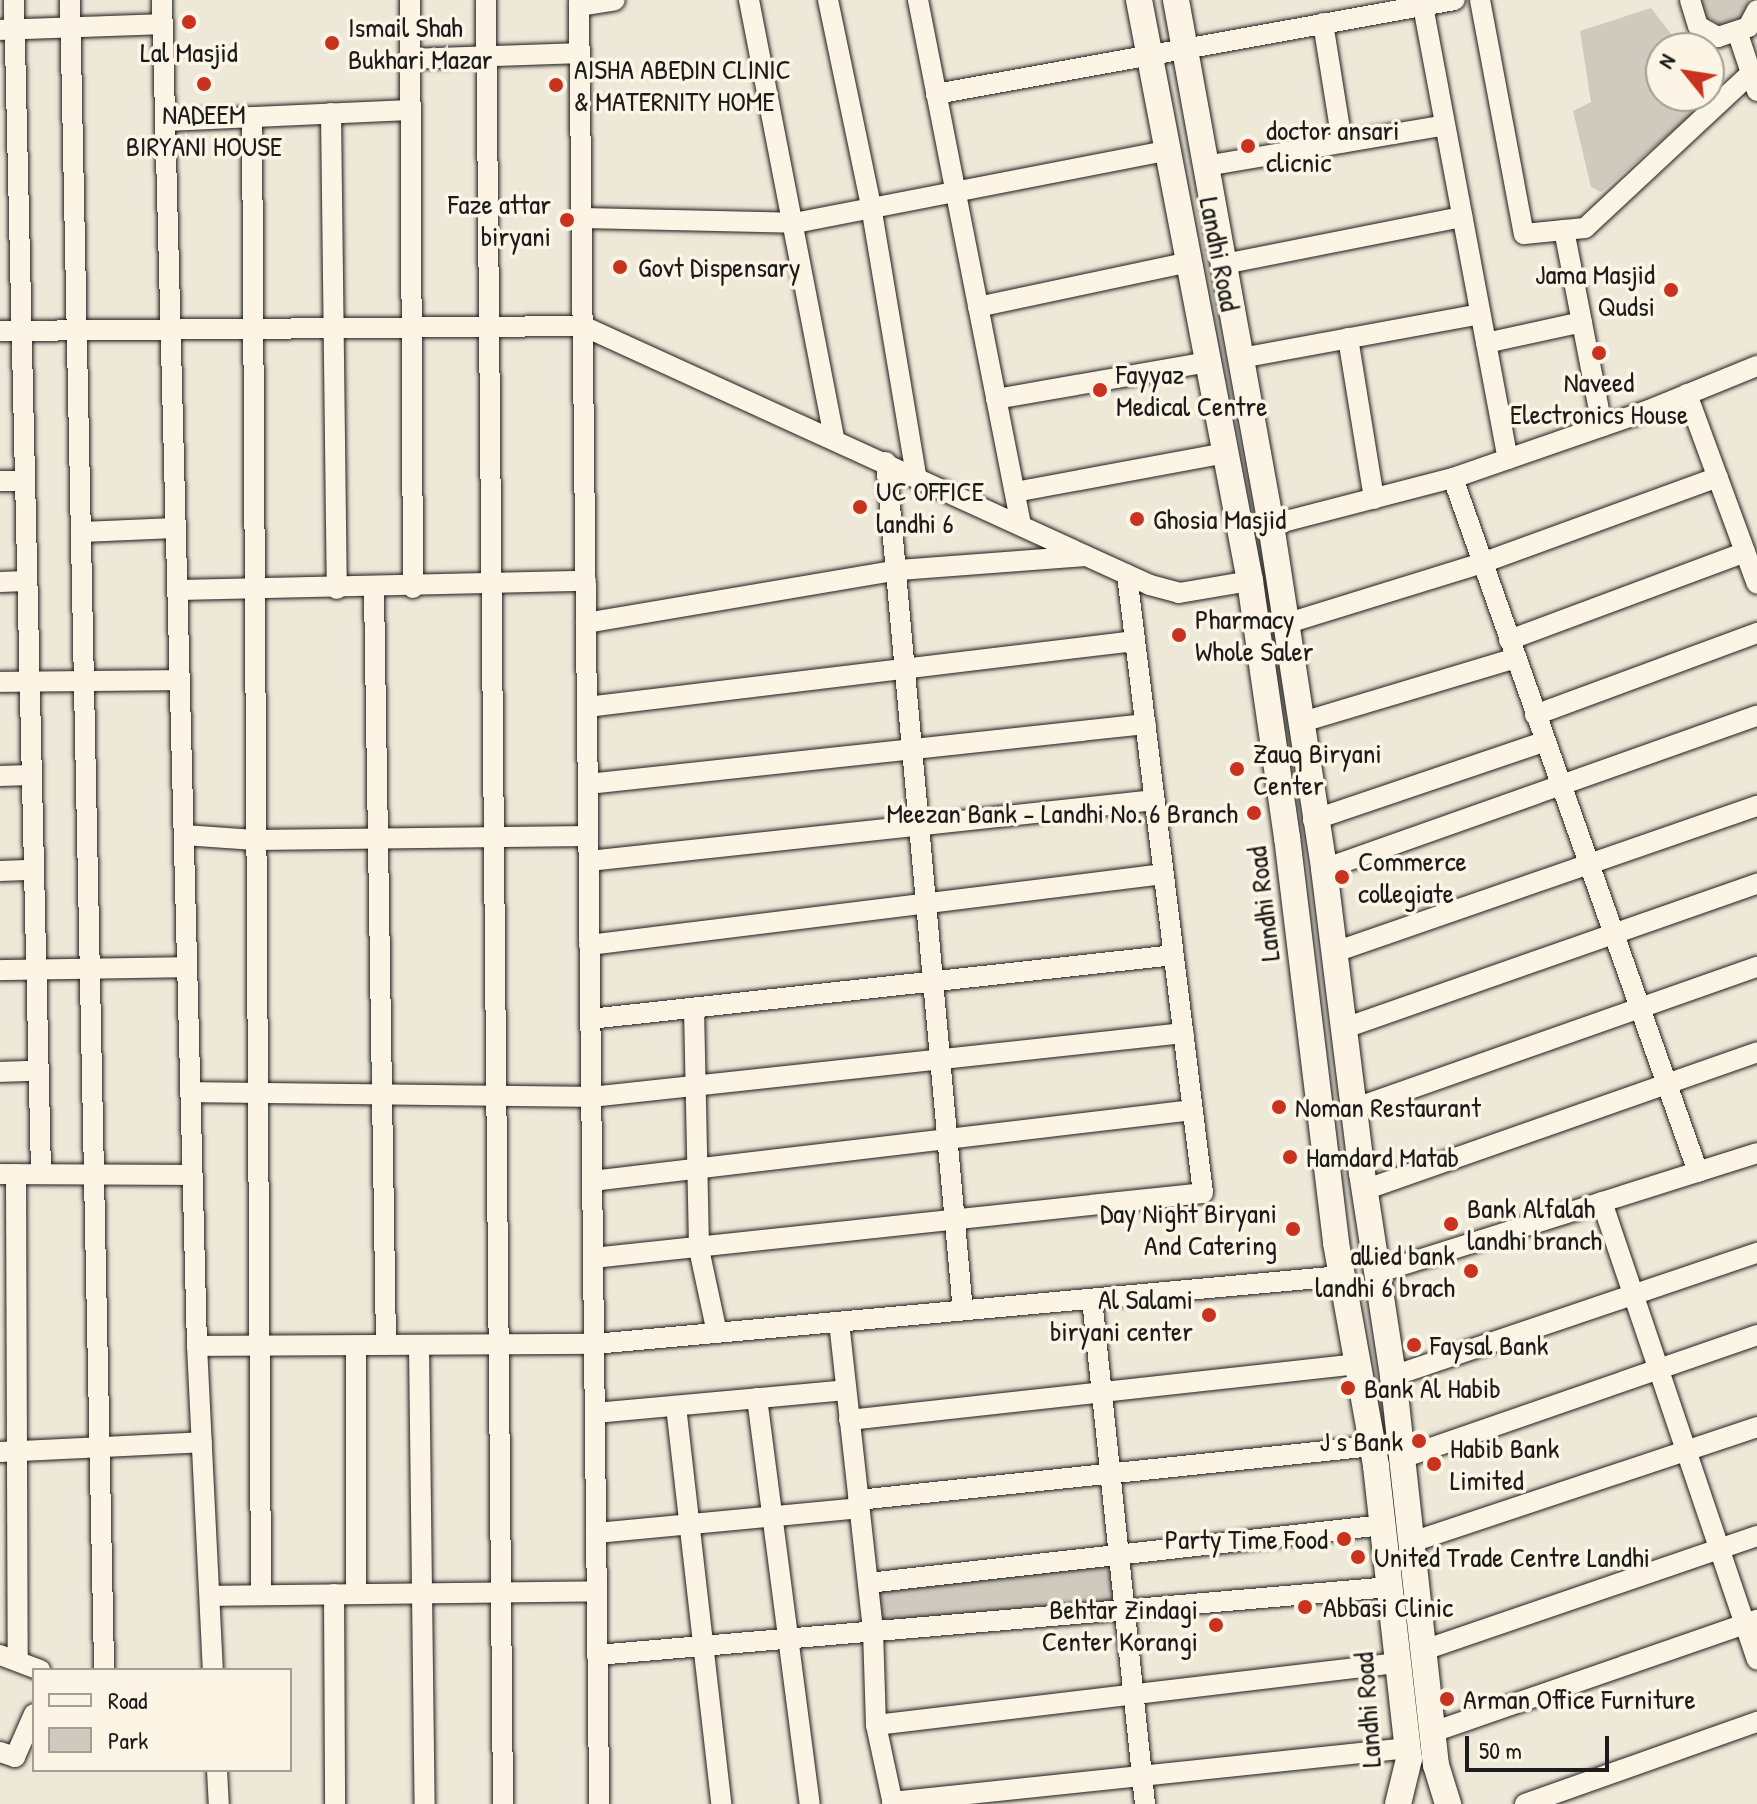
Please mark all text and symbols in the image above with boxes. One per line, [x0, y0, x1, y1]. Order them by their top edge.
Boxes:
place label: Ismail Shah Bukhari Mazar [348, 10, 493, 76]
marker: Lal Masjid [180, 13, 198, 31]
north arrow [1645, 32, 1725, 112]
marker: Ismail Shah Bukhari Mazar [323, 34, 341, 52]
place label: Lal Masjid [140, 35, 238, 69]
text: N [1650, 48, 1682, 74]
place label: AISHA ABEDIN CLINIC & MATERNITY HOME [574, 52, 791, 118]
marker: AISHA ABEDIN CLINIC & MATERNITY HOME [545, 74, 567, 96]
marker: NADEEM BIRYANI HOUSE [195, 75, 213, 93]
place label: NADEEM BIRYANI HOUSE [126, 97, 282, 163]
place label: doctor ansari clicnic [1266, 113, 1400, 179]
marker: doctor ansari clicnic [1237, 135, 1259, 157]
place label: Faze attar biryani [448, 187, 551, 253]
street label: Landhi Road [1193, 194, 1247, 314]
marker: Faze attar biryani [558, 211, 576, 229]
place label: Govt Dispensary [638, 250, 801, 284]
marker: Govt Dispensary [609, 256, 631, 278]
place label: Jama Masjid Qudsi [1535, 257, 1655, 323]
marker: Jama Masjid Qudsi [1662, 281, 1680, 299]
marker: Naveed Electronics House [1590, 344, 1608, 362]
place label: Fayyaz Medical Centre [1116, 357, 1267, 423]
place label: Naveed Electronics House [1510, 365, 1688, 431]
marker: Fayyaz Medical Centre [1091, 381, 1109, 399]
place label: UC OFFICE landhi 6 [876, 474, 984, 540]
marker: UC OFFICE landhi 6 [851, 498, 869, 516]
place label: Ghosia Masjid [1153, 502, 1286, 536]
marker: Ghosia Masjid [1128, 510, 1146, 528]
place label: Pharmacy Whole Saler [1195, 602, 1314, 668]
marker: Pharmacy Whole Saler [1170, 626, 1188, 644]
place label: Zauq Biryani Center [1253, 736, 1382, 802]
marker: Zauq Biryani Center [1228, 760, 1246, 778]
place label: Meezan Bank - Landhi No. 6 Branch [886, 796, 1238, 830]
marker: Meezan Bank - Landhi No. 6 Branch [1245, 804, 1263, 822]
place label: Commerce collegiate [1358, 844, 1467, 910]
street label: Landhi Road [1239, 845, 1287, 963]
marker: Commerce collegiate [1333, 868, 1351, 886]
place label: Noman Restaurant [1295, 1090, 1481, 1124]
marker: Noman Restaurant [1270, 1098, 1288, 1116]
place label: Hamdard Matab [1306, 1140, 1459, 1174]
marker: Hamdard Matab [1281, 1148, 1299, 1166]
place label: Bank Alfalah landhi branch [1467, 1191, 1602, 1257]
place label: Day Night Biryani And Catering [1100, 1196, 1277, 1262]
marker: Bank Alfalah landhi branch [1442, 1215, 1460, 1233]
marker: Day Night Biryani And Catering [1284, 1220, 1302, 1238]
place label: allied bank landhi 6 brach [1315, 1238, 1455, 1304]
marker: allied bank landhi 6 brach [1462, 1262, 1480, 1280]
place label: Al Salami biryani center [1050, 1282, 1193, 1348]
marker: Al Salami biryani center [1200, 1306, 1218, 1324]
place label: Faysal Bank [1430, 1328, 1548, 1362]
marker: Faysal Bank [1405, 1336, 1423, 1354]
place label: Bank Al Habib [1364, 1371, 1501, 1405]
marker: Bank Al Habib [1339, 1379, 1357, 1397]
place label: J s Bank [1320, 1424, 1403, 1458]
place label: Habib Bank Limited [1450, 1431, 1559, 1497]
marker: J s Bank [1410, 1432, 1428, 1450]
marker: Habib Bank Limited [1425, 1455, 1443, 1473]
place label: Party Time Food [1165, 1522, 1328, 1556]
marker: Party Time Food [1335, 1530, 1353, 1548]
place label: United Trade Centre Landhi [1374, 1540, 1650, 1574]
marker: United Trade Centre Landhi [1349, 1548, 1367, 1566]
place label: Abbasi Clinic [1323, 1590, 1453, 1624]
place label: Behtar Zindagi Center Korangi [1042, 1592, 1198, 1658]
marker: Abbasi Clinic [1294, 1596, 1316, 1618]
marker: Behtar Zindagi Center Korangi [1205, 1614, 1227, 1636]
street label: Landhi Road [1346, 1651, 1388, 1769]
legend [32, 1668, 292, 1772]
place label: Arman Office Furniture [1463, 1682, 1696, 1716]
text: Road [108, 1684, 147, 1716]
marker: Arman Office Furniture [1438, 1690, 1456, 1708]
scale bar [1469, 1720, 1613, 1770]
text: Park [108, 1724, 148, 1756]
text: 50 m [1479, 1734, 1522, 1766]

